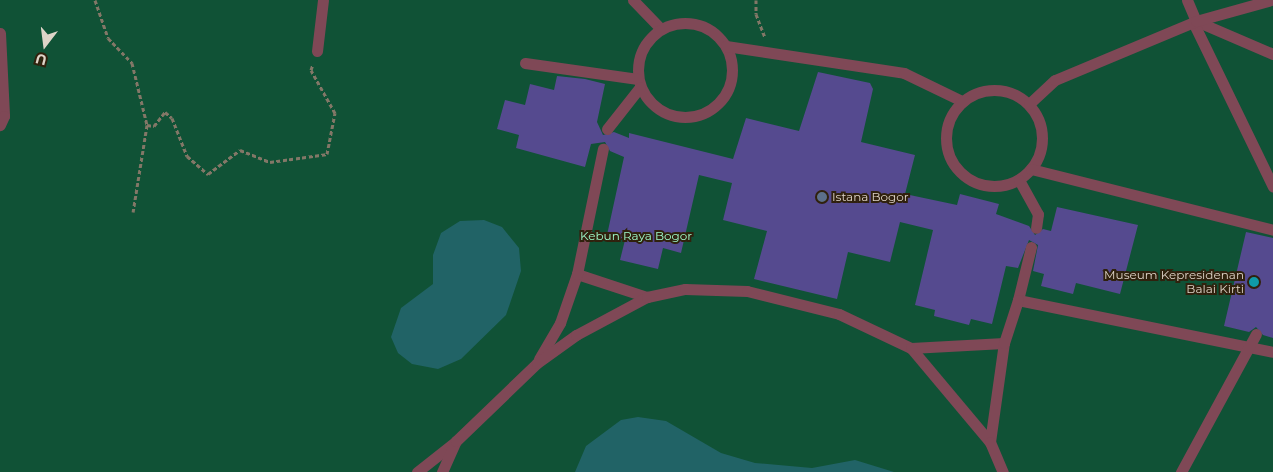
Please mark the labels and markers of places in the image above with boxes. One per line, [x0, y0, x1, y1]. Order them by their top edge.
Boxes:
place label: Istana Bogor [832, 190, 909, 204]
marker: Istana Bogor [816, 191, 828, 203]
place label: Museum Kepresidenan Balai Kirti [1104, 268, 1244, 296]
marker: Museum Kepresidenan Balai Kirti [1248, 276, 1260, 288]

